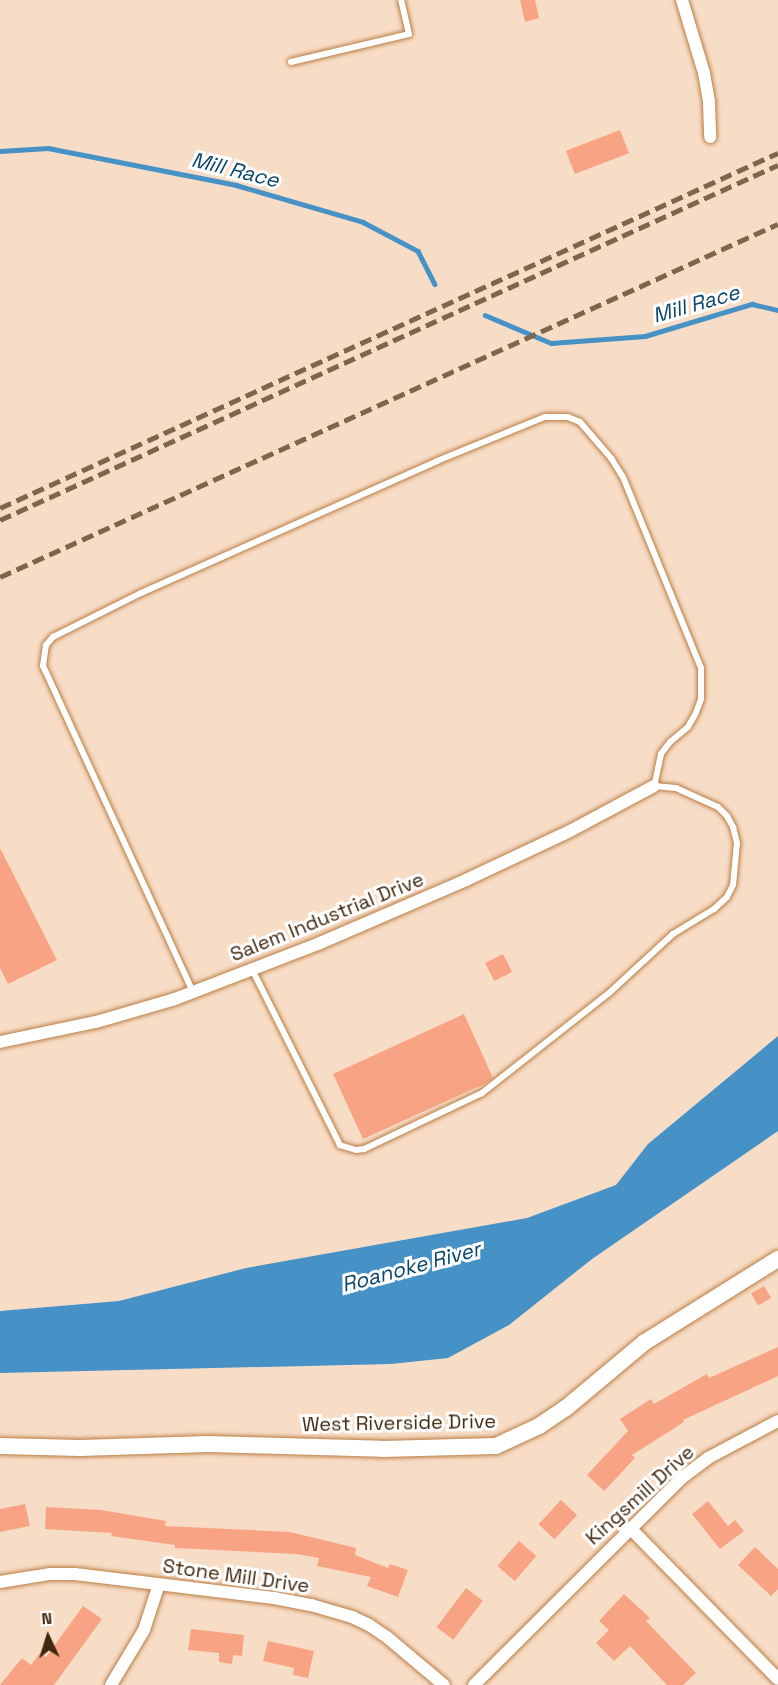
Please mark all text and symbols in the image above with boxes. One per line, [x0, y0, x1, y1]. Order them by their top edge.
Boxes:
water label: Mill Race [189, 147, 281, 193]
water label: Mill Race [650, 280, 742, 328]
street label: Salem Industrial Drive [227, 867, 427, 967]
water label: Roanoke River [339, 1236, 483, 1298]
street label: West Riverside Drive [302, 1409, 496, 1437]
street label: Kingsmill Drive [581, 1440, 699, 1550]
street label: Stone Mill Drive [161, 1554, 311, 1598]
north arrow [18, 1607, 78, 1667]
text: N [41, 1608, 53, 1629]

